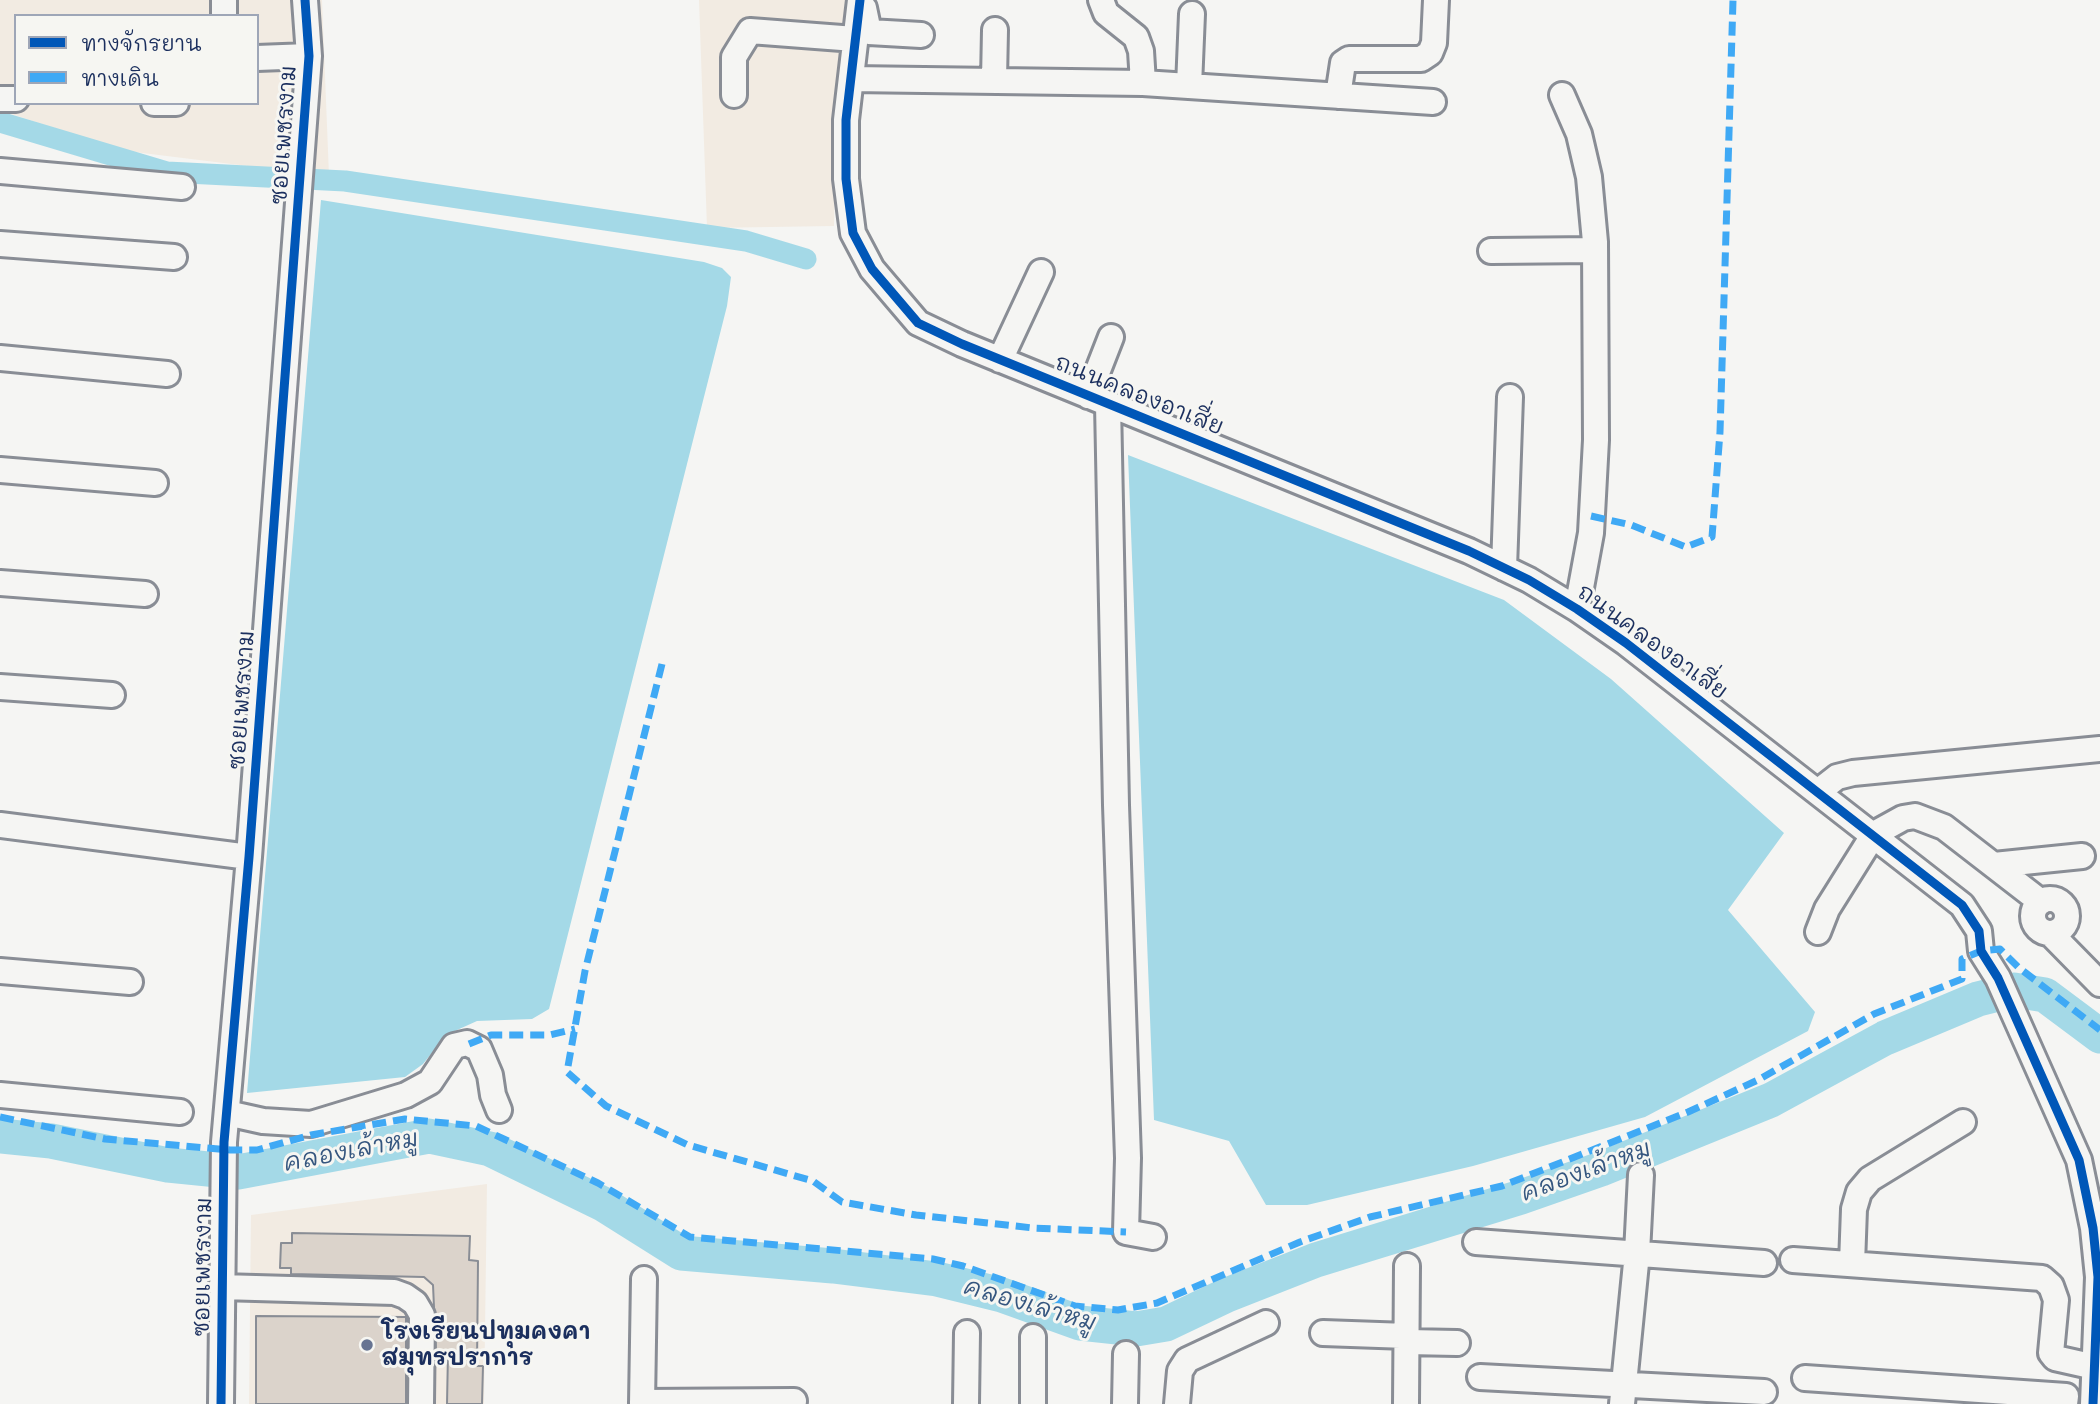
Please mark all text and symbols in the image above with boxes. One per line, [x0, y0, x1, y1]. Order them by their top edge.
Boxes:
legend [14, 14, 259, 105]
text: ทางจักรยาน [81, 29, 202, 56]
text: ทางเดิน [81, 64, 159, 91]
street label: ซอยเพชรงาม [265, 64, 303, 206]
street label: ถนนคลองอาเสี่ย [1051, 349, 1227, 441]
street label: ถนนคลองอาเสี่ย [1571, 578, 1733, 706]
street label: ซอยเพชรงาม [223, 629, 261, 771]
water label: คลองเล้าหมู [281, 1124, 421, 1178]
water label: คลองเล้าหมู [1517, 1134, 1655, 1208]
street label: ซอยเพชรงาม [188, 1197, 218, 1337]
water label: คลองเล้าหมู [961, 1272, 1099, 1338]
place label: โรงเรียนปทุมคงคา สมุทรปราการ [381, 1318, 591, 1372]
marker: โรงเรียนปทุมคงคา สมุทรปราการ [359, 1337, 375, 1353]

